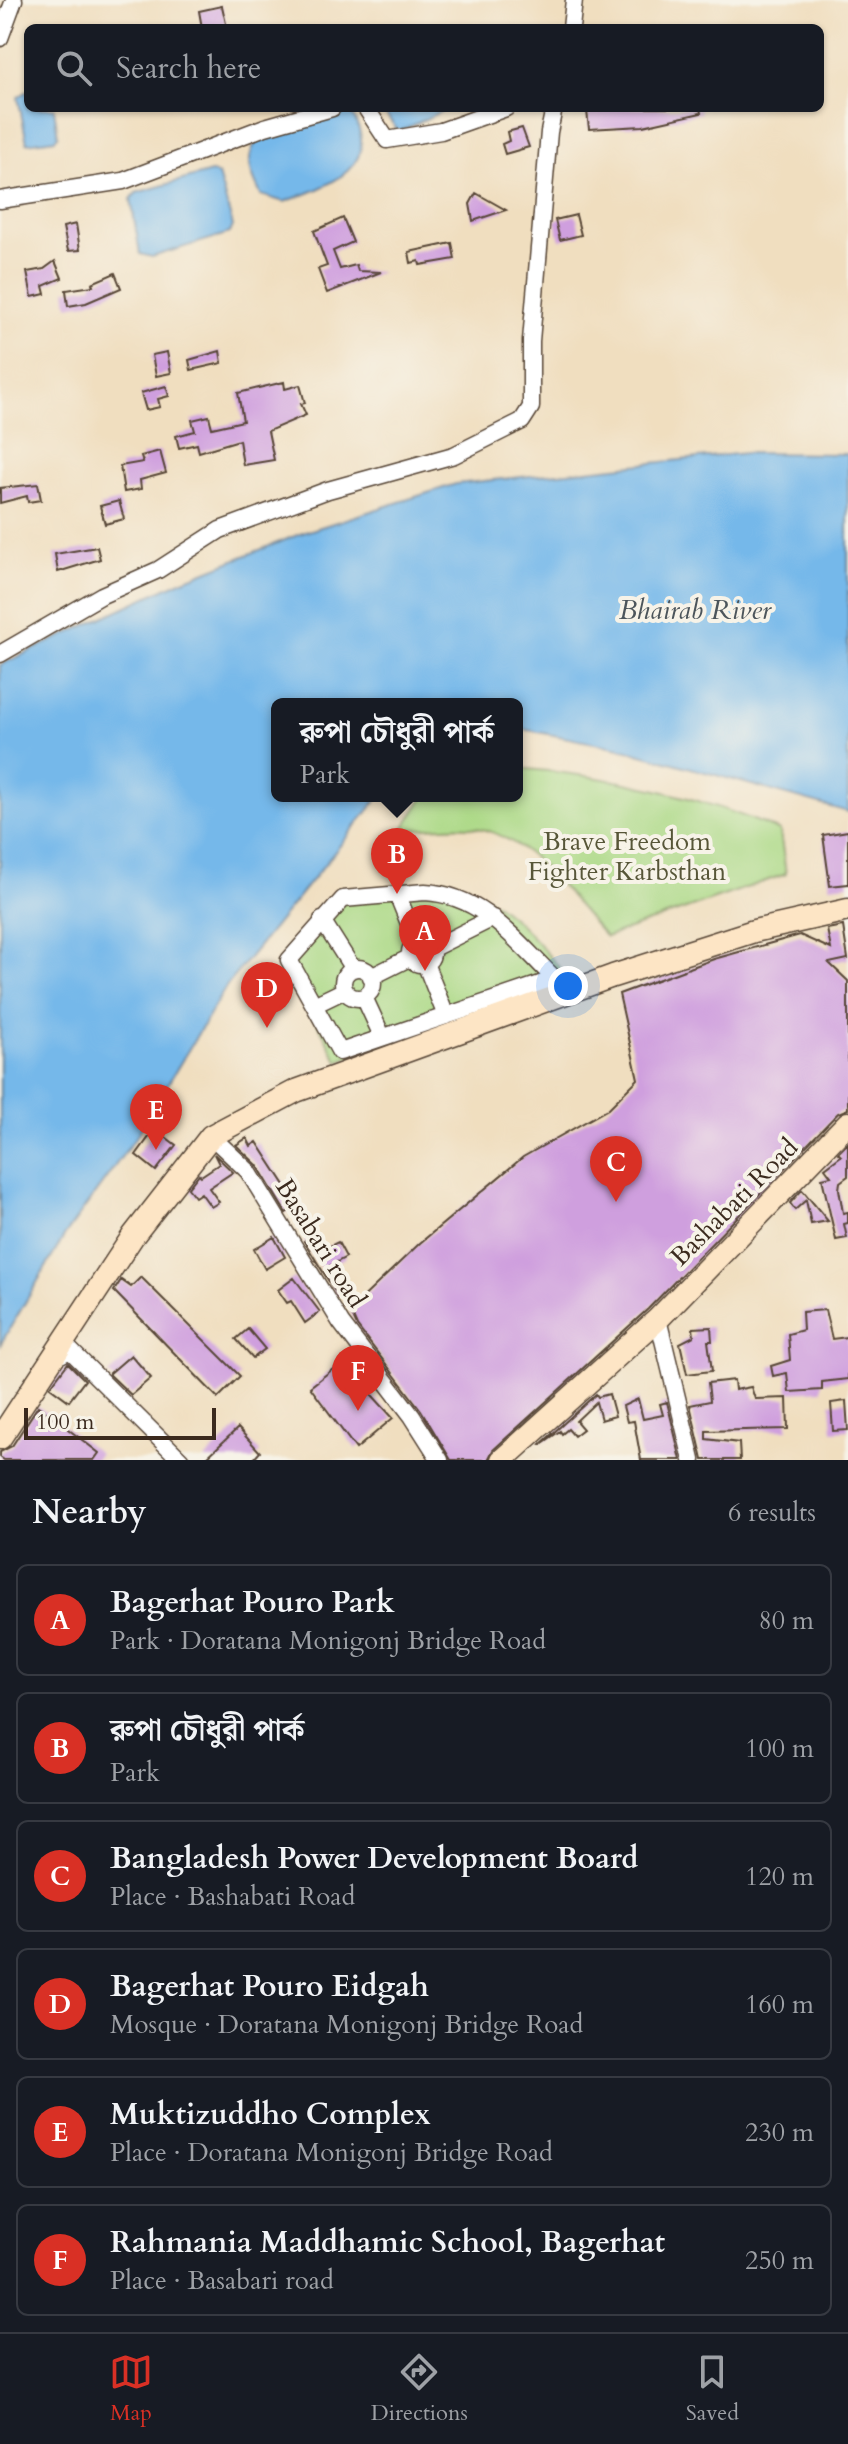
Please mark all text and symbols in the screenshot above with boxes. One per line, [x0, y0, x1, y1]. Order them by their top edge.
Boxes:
search box [24, 24, 824, 112]
icon: search [52, 46, 96, 90]
text: Search here [116, 48, 261, 89]
water label: Bhairab River [619, 591, 772, 629]
popup [271, 698, 523, 802]
text: রুপা চৌধুরী পার্ক [300, 712, 494, 753]
text: Park [300, 757, 350, 792]
park label: Brave Freedom Fighter Karbsthan [528, 824, 727, 889]
pin: B [371, 828, 423, 894]
pin: A [399, 905, 451, 971]
pin: D [241, 962, 293, 1028]
your location [548, 966, 588, 1006]
pin: E [130, 1084, 182, 1150]
street label: Bashabati Road [662, 1130, 806, 1274]
pin: C [590, 1136, 642, 1202]
street label: Basabari road [267, 1172, 375, 1314]
pin: F [332, 1345, 384, 1411]
scale bar [24, 1404, 216, 1440]
text: 100 m [36, 1407, 94, 1437]
text: Nearby [32, 1489, 147, 1535]
text: 6 results [728, 1495, 816, 1530]
text: Bagerhat Pouro Park [110, 1582, 395, 1623]
text: A [50, 1603, 70, 1638]
text: 80 m [758, 1603, 814, 1638]
text: Park · Doratana Monigonj Bridge Road [110, 1623, 546, 1658]
text: রুপা চৌধুরী পার্ক [110, 1710, 304, 1751]
text: B [51, 1731, 69, 1766]
text: 100 m [745, 1731, 814, 1766]
text: Park [110, 1755, 160, 1790]
text: Bangladesh Power Development Board [110, 1838, 638, 1879]
text: C [50, 1859, 70, 1894]
text: 120 m [745, 1859, 814, 1894]
text: Place · Bashabati Road [110, 1879, 355, 1914]
text: Bagerhat Pouro Eidgah [110, 1966, 429, 2007]
text: D [49, 1987, 71, 2022]
text: 160 m [745, 1987, 814, 2022]
text: Mosque · Doratana Monigonj Bridge Road [110, 2007, 583, 2042]
text: Muktizuddho Complex [110, 2094, 431, 2135]
text: E [52, 2115, 68, 2150]
text: 230 m [745, 2115, 814, 2150]
text: Place · Doratana Monigonj Bridge Road [110, 2135, 553, 2170]
text: Rahmania Maddhamic School, Bagerhat [110, 2222, 665, 2263]
text: F [52, 2243, 68, 2278]
text: 250 m [745, 2243, 814, 2278]
text: Place · Basabari road [110, 2263, 334, 2298]
tab: Map [109, 2350, 153, 2428]
tab: Directions [371, 2350, 468, 2428]
tab: Saved [686, 2350, 739, 2428]

